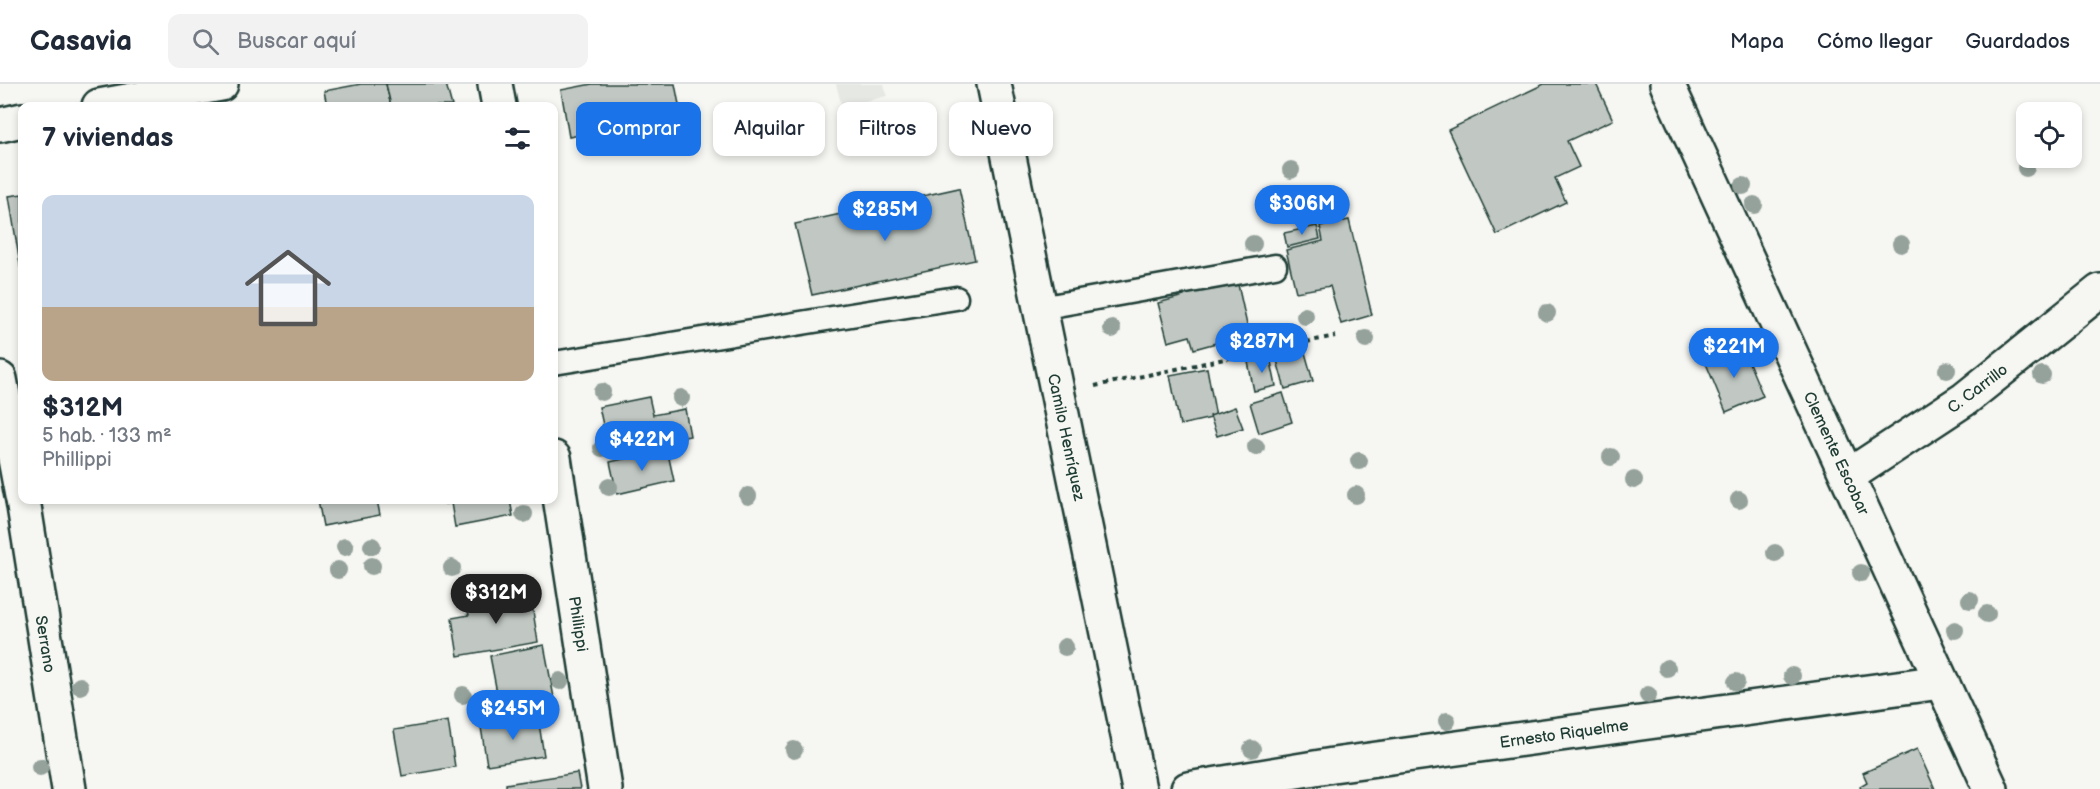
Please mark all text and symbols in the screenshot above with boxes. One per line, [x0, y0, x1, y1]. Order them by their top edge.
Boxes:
search box [168, 14, 588, 68]
text: Casavia [30, 25, 132, 58]
icon: search [189, 25, 222, 58]
text: Buscar aquí [237, 28, 356, 55]
text: Mapa [1730, 29, 1784, 54]
text: Cómo llegar [1817, 29, 1932, 54]
text: Guardados [1965, 29, 2070, 54]
chip: Comprar [576, 102, 701, 156]
chip: Alquilar [713, 102, 825, 156]
chip: Filtros [837, 102, 937, 156]
chip: Nuevo [949, 102, 1053, 156]
map controls [2016, 102, 2082, 168]
button: locate [2016, 102, 2082, 168]
icon: filters [501, 122, 534, 155]
text: 7 viviendas [42, 123, 173, 154]
pin: $306M [1260, 185, 1344, 236]
pin: $285M [843, 191, 927, 242]
text: $306M [1269, 192, 1335, 216]
text: $285M [852, 198, 918, 222]
icon: home [234, 234, 342, 342]
pin: $287M [1220, 323, 1304, 374]
pin: $221M [1692, 328, 1776, 379]
text: $287M [1229, 330, 1295, 354]
text: $221M [1703, 335, 1765, 359]
street label: C. Carrillo [1944, 360, 2012, 418]
street label: Camilo Henríquez [1043, 372, 1088, 503]
street label: Clemente Escobar [1799, 389, 1873, 519]
text: $312M [42, 393, 123, 424]
pin: $422M [600, 421, 684, 472]
text: 5 hab. · 133 m² [42, 424, 172, 448]
text: $422M [609, 428, 675, 452]
text: Phillippi [42, 448, 112, 472]
pin: $312M [454, 574, 538, 625]
text: $312M [465, 581, 527, 605]
street label: Phillippi [564, 595, 591, 653]
street label: Serrano [31, 614, 58, 674]
pin: $245M [471, 690, 555, 741]
text: $245M [481, 697, 545, 721]
street label: Ernesto Riquelme [1499, 716, 1630, 753]

